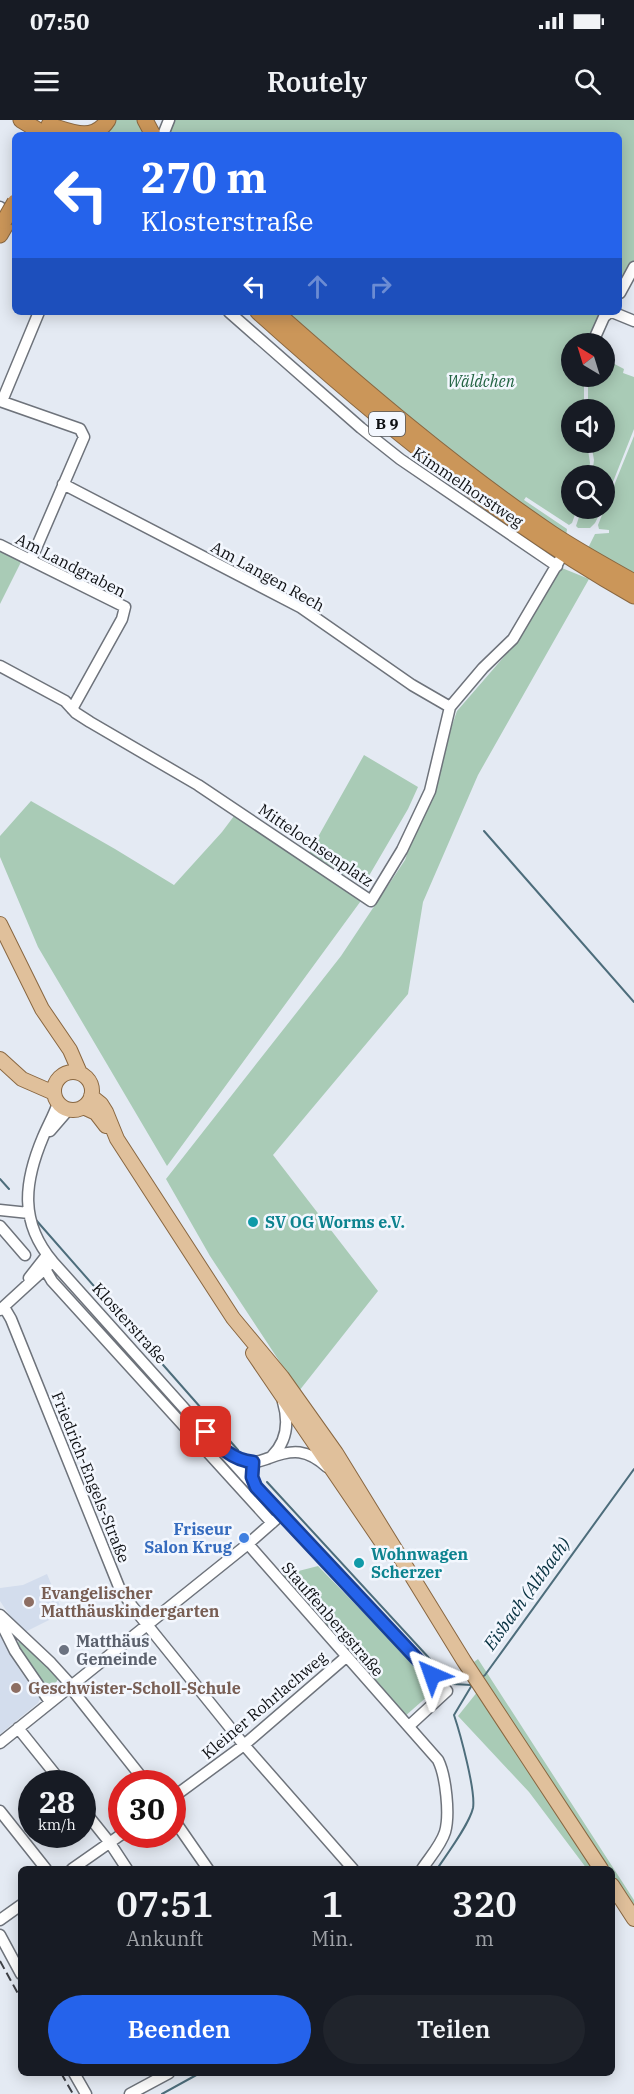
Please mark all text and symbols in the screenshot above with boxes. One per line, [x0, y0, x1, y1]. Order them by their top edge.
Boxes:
text: 07:50 [30, 7, 89, 36]
text: Routely [267, 64, 367, 99]
icon: menu [30, 65, 63, 98]
icon: search [571, 65, 604, 98]
text: 270 m [141, 150, 267, 205]
icon: left [42, 156, 120, 234]
text: Klosterstraße [141, 203, 313, 238]
icon: left [238, 270, 271, 303]
icon: ahead [301, 270, 334, 303]
icon: right [364, 270, 397, 303]
north arrow [561, 333, 615, 387]
map controls [561, 333, 615, 519]
park label: Wäldchen [447, 371, 515, 391]
button: sound [561, 399, 615, 453]
road number: B 9 [369, 412, 405, 436]
street label: Kimmelhorstweg [409, 443, 527, 532]
button: search [561, 465, 615, 519]
street label: Am Landgraben [13, 529, 129, 601]
street label: Am Langen Rech [208, 537, 328, 615]
street label: Mittelochsenplatz [255, 799, 377, 891]
place label: SV OG Worms e.V. [265, 1212, 405, 1232]
marker: SV OG Worms e.V. [246, 1215, 260, 1229]
street label: Klosterstraße [88, 1278, 172, 1368]
street label: Friedrich-Engels-Straße [48, 1389, 134, 1565]
pin [180, 1406, 231, 1457]
icon: arrive [189, 1415, 222, 1448]
place label: Friseur Salon Krug [144, 1519, 233, 1557]
marker: Friseur Salon Krug [237, 1531, 251, 1545]
water label: Eisbach (Altbach) [477, 1533, 575, 1655]
place label: Wohnwagen Scherzer [371, 1544, 469, 1582]
marker: Wohnwagen Scherzer [352, 1556, 366, 1570]
street label: Stauffenbergstraße [278, 1558, 388, 1680]
place label: Evangelischer Matthäuskindergarten [41, 1583, 220, 1621]
marker: Evangelischer Matthäuskindergarten [22, 1595, 36, 1609]
place label: Matthäus Gemeinde [76, 1631, 157, 1669]
marker: Matthäus Gemeinde [57, 1643, 71, 1657]
position arrow [400, 1643, 464, 1707]
street label: Kleiner Rohrlachweg [197, 1647, 331, 1763]
place label: Geschwister-Scholl-Schule [28, 1678, 241, 1698]
marker: Geschwister-Scholl-Schule [9, 1681, 23, 1695]
speed limit sign: 30 [108, 1770, 186, 1848]
text: 28 [39, 1782, 75, 1821]
text: km/h [38, 1815, 76, 1834]
text: 07:51 [116, 1880, 213, 1927]
text: 1 [322, 1880, 343, 1927]
text: 320 [452, 1880, 517, 1927]
text: Ankunft [126, 1925, 203, 1952]
text: Min. [312, 1925, 354, 1952]
text: m [475, 1925, 494, 1952]
button: Beenden [48, 1995, 311, 2064]
button: Teilen [323, 1995, 585, 2064]

